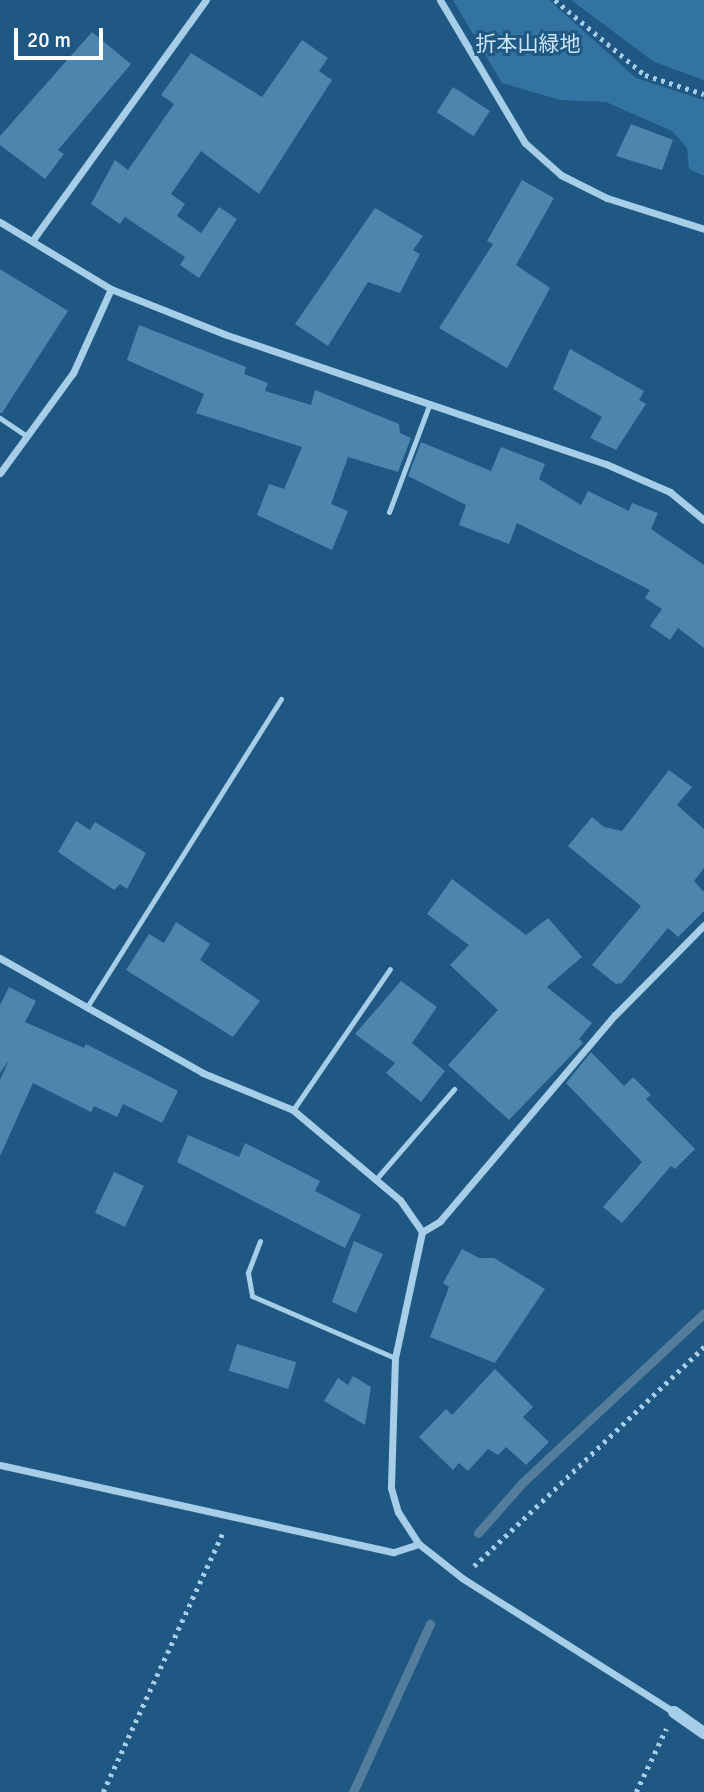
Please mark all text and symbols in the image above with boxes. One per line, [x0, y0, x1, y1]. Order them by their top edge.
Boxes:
scale bar [18, 14, 107, 58]
text: 20 m [27, 27, 71, 53]
park label: 折本山緑地 [476, 31, 580, 57]

